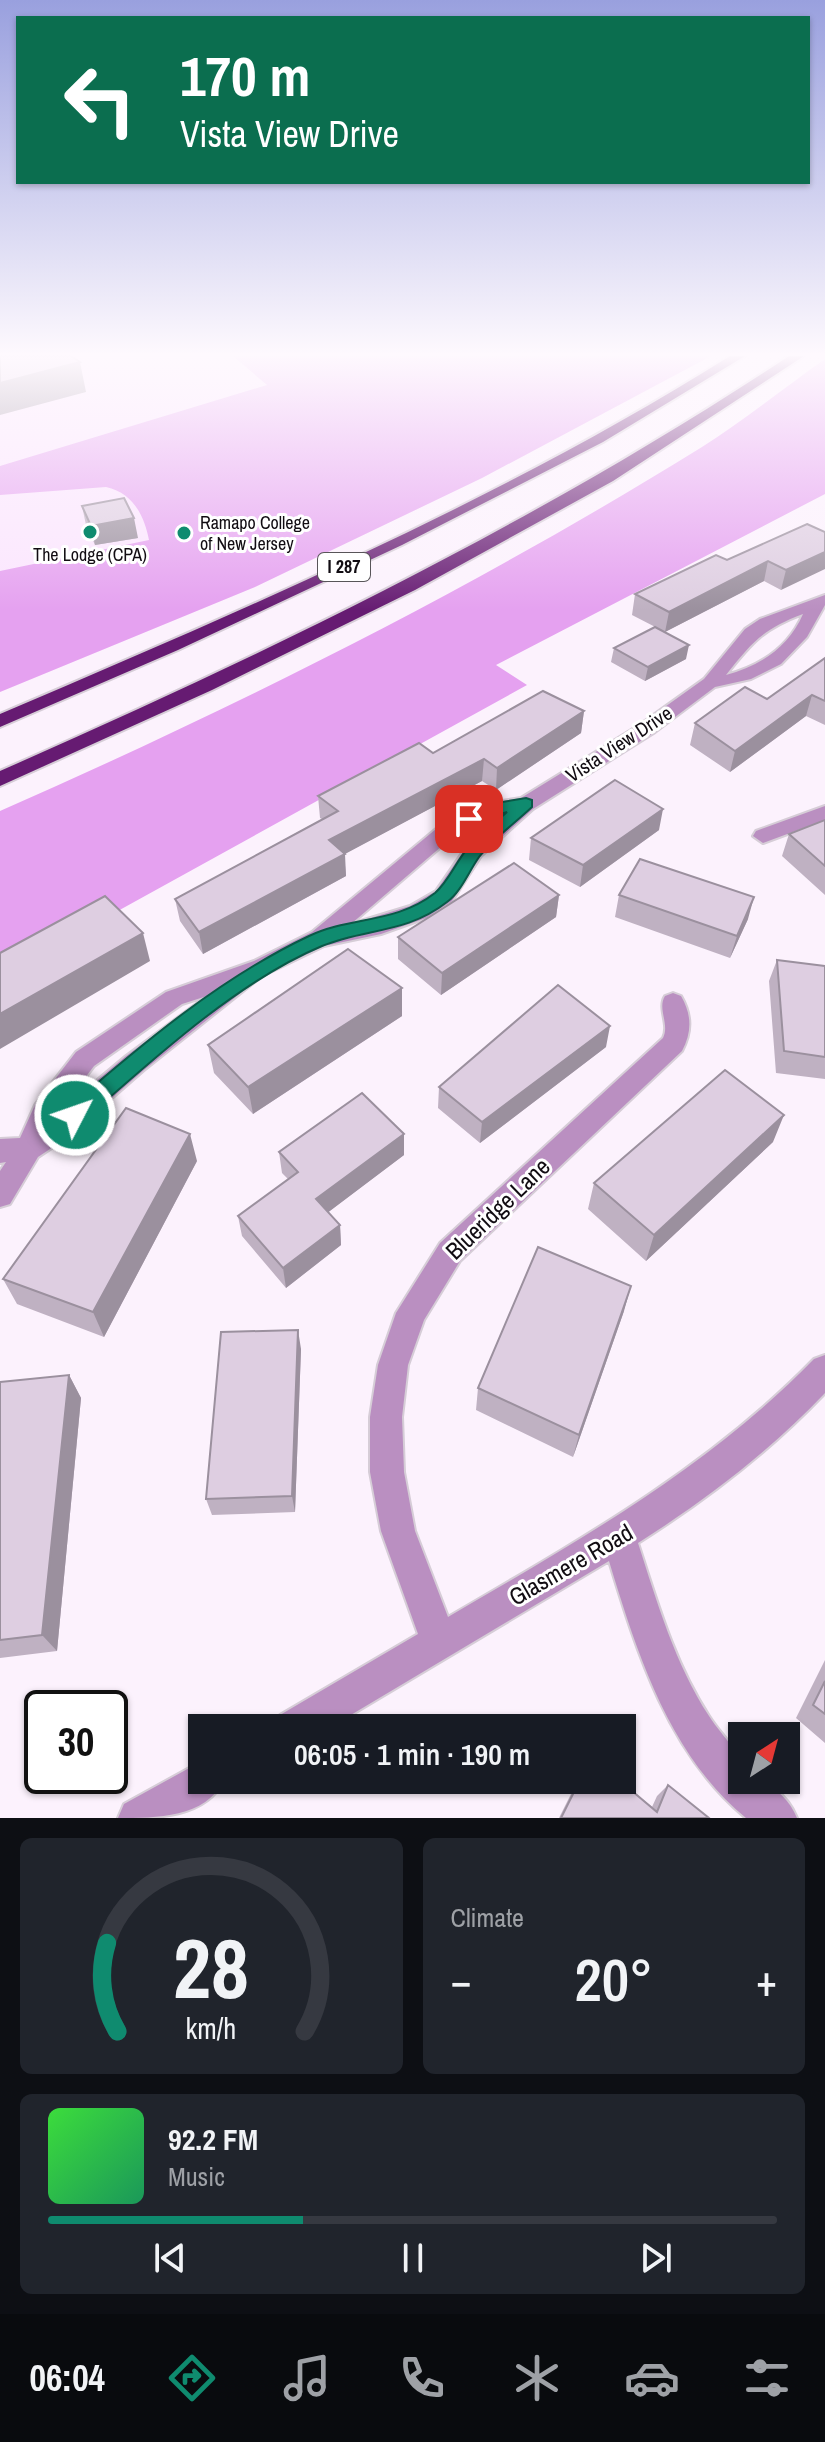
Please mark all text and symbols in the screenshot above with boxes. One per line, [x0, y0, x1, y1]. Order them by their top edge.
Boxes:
text: 170 m [180, 38, 310, 113]
icon: left [48, 48, 152, 152]
text: Vista View Drive [180, 110, 399, 158]
place label: Ramapo College of New Jersey [200, 510, 310, 556]
marker: The Lodge (CPA) [81, 523, 99, 541]
marker: Ramapo College of New Jersey [175, 524, 193, 542]
place label: The Lodge (CPA) [33, 542, 147, 567]
road number: I 287 [318, 553, 370, 581]
street label: Vista View Drive [560, 699, 677, 788]
pin [435, 785, 503, 853]
icon: arrive [447, 797, 491, 841]
position arrow [33, 1073, 117, 1157]
street label: Blueridge Lane [438, 1150, 556, 1266]
street label: Glasmere Road [503, 1516, 638, 1612]
speed limit sign: 30 [24, 1690, 128, 1794]
north arrow [728, 1722, 800, 1794]
map controls [728, 1722, 800, 1794]
text: 06:05 · 1 min · 190 m [294, 1734, 530, 1774]
text: Climate [451, 1900, 524, 1935]
text: 28 [173, 1912, 249, 2024]
text: 20° [574, 1939, 653, 2020]
text: − [451, 1950, 472, 2010]
text: + [756, 1950, 777, 2010]
text: km/h [186, 2009, 237, 2048]
text: 92.2 FM [168, 2119, 258, 2159]
text: Music [168, 2159, 225, 2194]
icon: previous [148, 2236, 192, 2280]
icon: pause [391, 2236, 435, 2280]
icon: next [634, 2236, 678, 2280]
icon: directions [164, 2350, 220, 2406]
icon: music [279, 2350, 335, 2406]
icon: phone [394, 2350, 450, 2406]
icon: climate [509, 2350, 565, 2406]
icon: car [624, 2350, 680, 2406]
icon: filters [739, 2350, 795, 2406]
text: 06:04 [30, 2354, 105, 2402]

